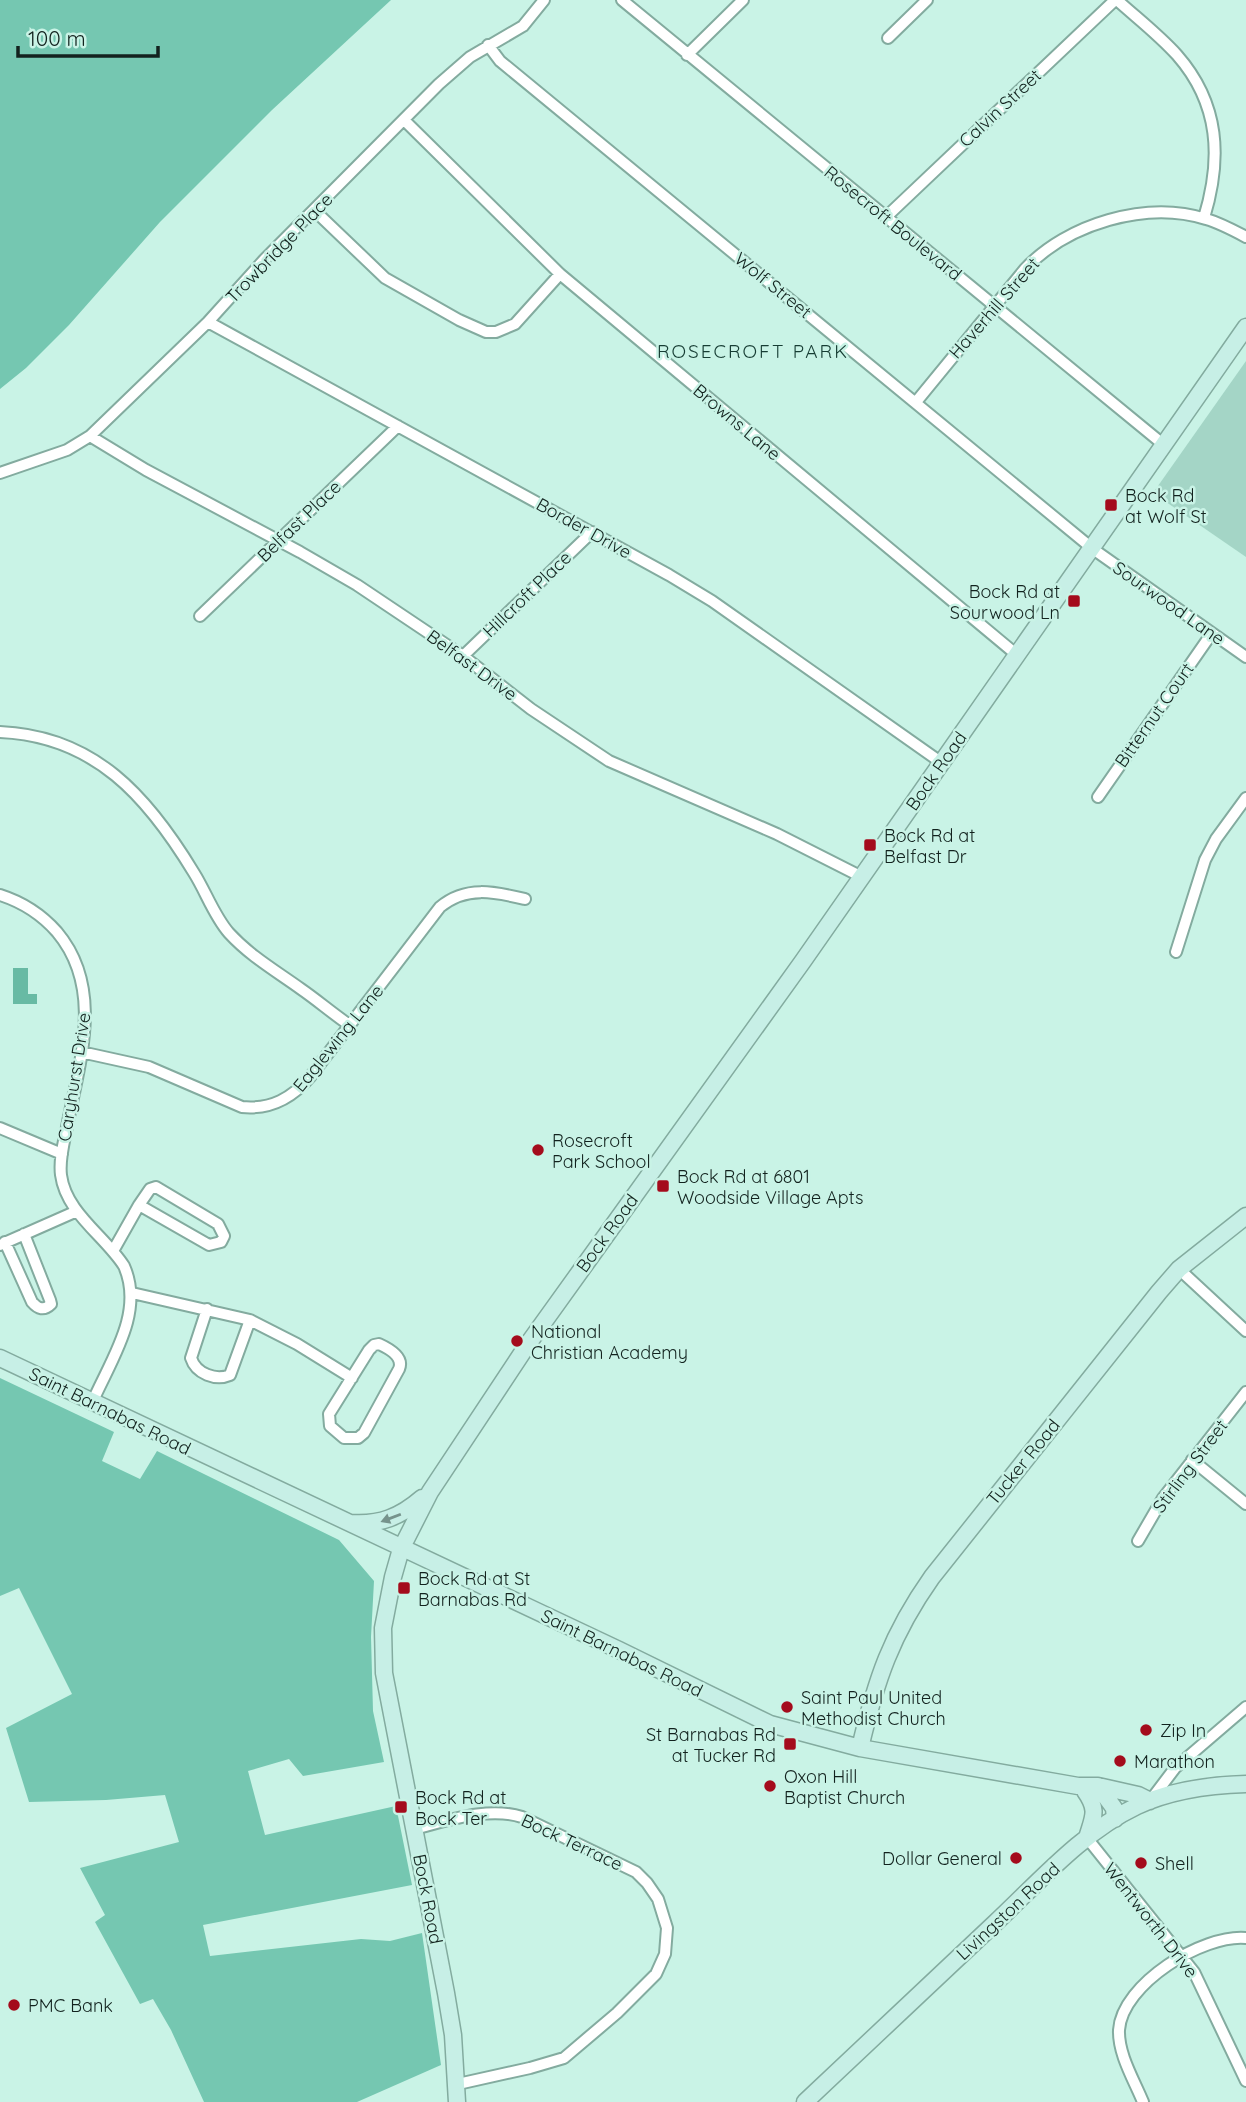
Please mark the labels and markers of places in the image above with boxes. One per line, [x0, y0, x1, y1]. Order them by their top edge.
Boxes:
place label: Bock Rd at Wolf St [1125, 484, 1207, 528]
marker: Bock Rd at Wolf St [1103, 497, 1119, 513]
place label: Bock Rd at Sourwood Ln [950, 580, 1060, 624]
marker: Bock Rd at Sourwood Ln [1066, 593, 1082, 609]
place label: Bock Rd at Belfast Dr [884, 824, 975, 868]
marker: Bock Rd at Belfast Dr [862, 837, 878, 853]
place label: Rosecroft Park School [552, 1129, 651, 1173]
marker: Rosecroft Park School [530, 1142, 546, 1158]
place label: Bock Rd at 6801 Woodside Village Apts [677, 1165, 863, 1209]
marker: Bock Rd at 6801 Woodside Village Apts [655, 1178, 671, 1194]
place label: National Christian Academy [531, 1320, 688, 1364]
marker: National Christian Academy [509, 1333, 525, 1349]
place label: Bock Rd at St Barnabas Rd [418, 1567, 530, 1611]
marker: Bock Rd at St Barnabas Rd [396, 1580, 412, 1596]
place label: Saint Paul United Methodist Church [801, 1686, 946, 1730]
marker: Saint Paul United Methodist Church [779, 1699, 795, 1715]
place label: Zip In [1160, 1719, 1206, 1742]
marker: Zip In [1138, 1722, 1154, 1738]
place label: St Barnabas Rd at Tucker Rd [646, 1723, 776, 1767]
marker: St Barnabas Rd at Tucker Rd [782, 1736, 798, 1752]
place label: Marathon [1134, 1750, 1215, 1773]
marker: Marathon [1112, 1753, 1128, 1769]
place label: Oxon Hill Baptist Church [784, 1765, 905, 1809]
marker: Oxon Hill Baptist Church [762, 1778, 778, 1794]
place label: Bock Rd at Bock Ter [415, 1786, 506, 1830]
marker: Bock Rd at Bock Ter [393, 1799, 409, 1815]
place label: Dollar General [882, 1847, 1002, 1870]
marker: Dollar General [1008, 1850, 1024, 1866]
place label: Shell [1155, 1852, 1194, 1875]
marker: Shell [1133, 1855, 1149, 1871]
place label: PMC Bank [28, 1994, 113, 2017]
marker: PMC Bank [6, 1997, 22, 2013]

